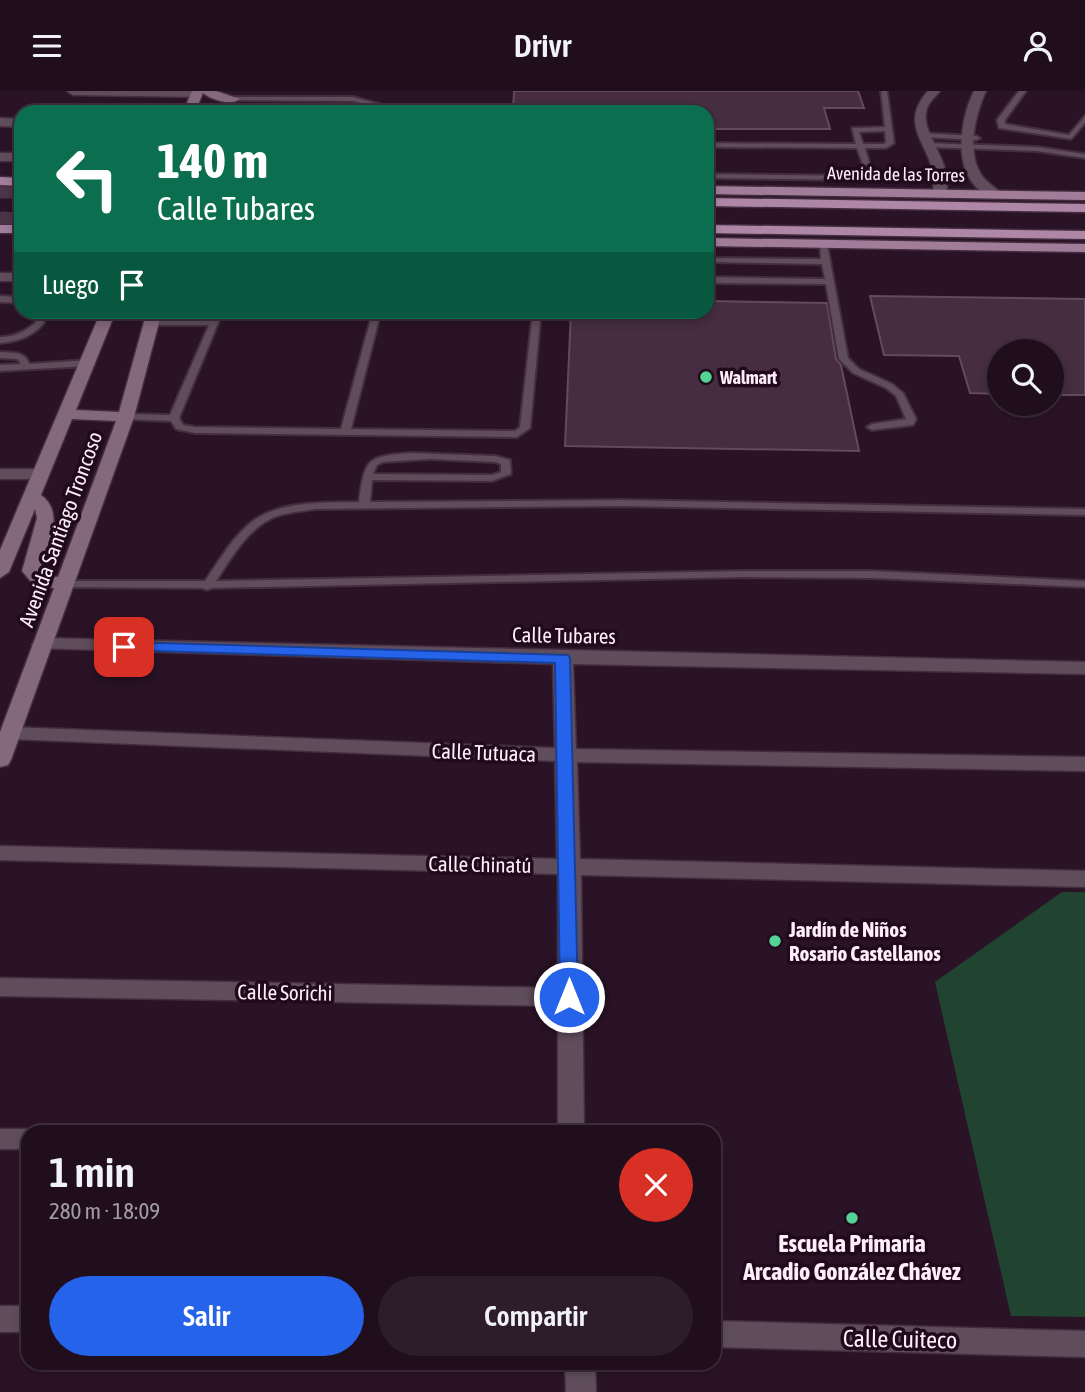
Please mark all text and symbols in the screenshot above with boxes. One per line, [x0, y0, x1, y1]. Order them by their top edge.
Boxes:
icon: menu [28, 27, 66, 65]
text: Drivr [514, 27, 571, 64]
icon: person [1019, 27, 1057, 65]
text: 140 m [157, 132, 268, 188]
icon: left [42, 133, 133, 224]
street label: Avenida de las Torres [827, 162, 965, 186]
text: Calle Tubares [157, 190, 315, 227]
icon: arrive [113, 266, 151, 304]
text: Luego [42, 270, 99, 300]
map controls [987, 339, 1064, 416]
button: search [987, 339, 1064, 416]
place label: Walmart [719, 367, 778, 388]
marker: Walmart [698, 369, 714, 385]
street label: Avenida Santiago Troncoso [14, 428, 106, 630]
pin [94, 617, 154, 677]
street label: Calle Tubares [512, 622, 616, 648]
icon: arrive [105, 628, 143, 666]
street label: Calle Tutuaca [431, 738, 537, 766]
street label: Calle Chinatú [428, 851, 532, 877]
place label: Jardín de Niños Rosario Castellanos [788, 917, 941, 965]
marker: Jardín de Niños Rosario Castellanos [767, 933, 783, 949]
position arrow [532, 960, 606, 1034]
street label: Calle Sorichi [237, 979, 333, 1005]
text: 1 min [49, 1148, 135, 1196]
button: close [619, 1148, 693, 1222]
text: 280 m · 18:09 [49, 1198, 160, 1224]
marker: Escuela Primaria Arcadio González Chávez [844, 1210, 860, 1226]
place label: Escuela Primaria Arcadio González Chávez [742, 1230, 961, 1285]
button: Salir [49, 1276, 364, 1356]
button: Compartir [378, 1276, 693, 1356]
street label: Calle Cuiteco [843, 1325, 957, 1353]

